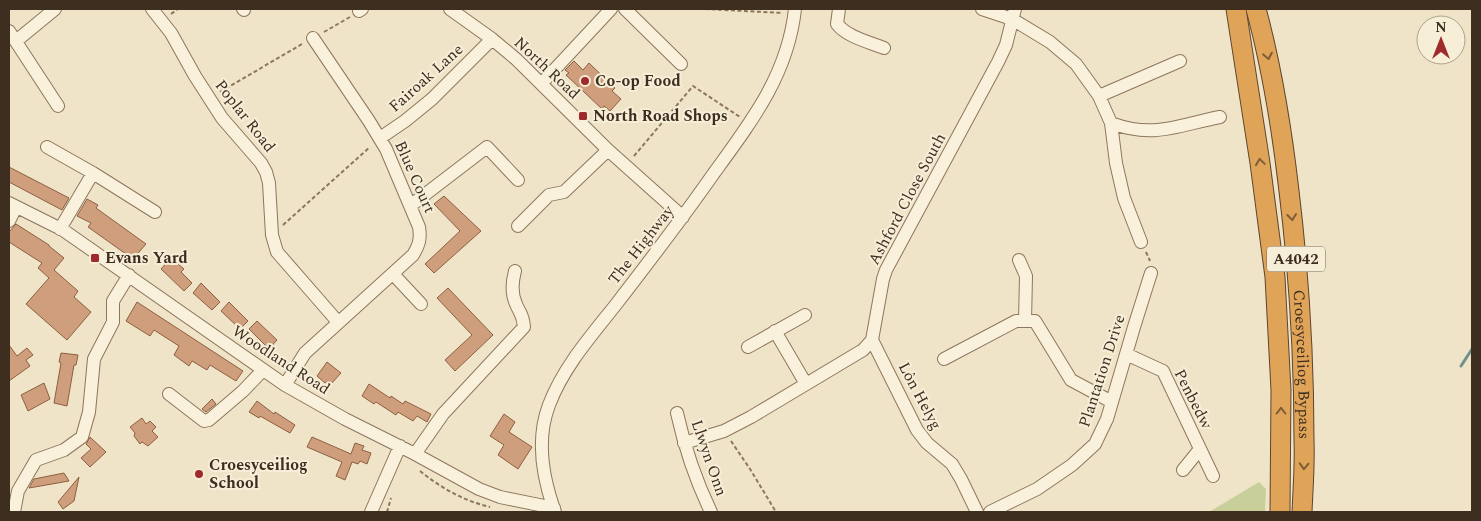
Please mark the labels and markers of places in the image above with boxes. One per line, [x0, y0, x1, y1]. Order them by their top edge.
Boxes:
place label: Co-op Food [595, 69, 681, 93]
marker: Co-op Food [579, 75, 591, 87]
place label: North Road Shops [593, 104, 728, 128]
marker: North Road Shops [577, 110, 589, 122]
place label: Evans Yard [105, 246, 188, 270]
marker: Evans Yard [89, 252, 101, 264]
place label: Croesyceiliog School [209, 453, 308, 495]
marker: Croesyceiliog School [193, 468, 205, 480]

